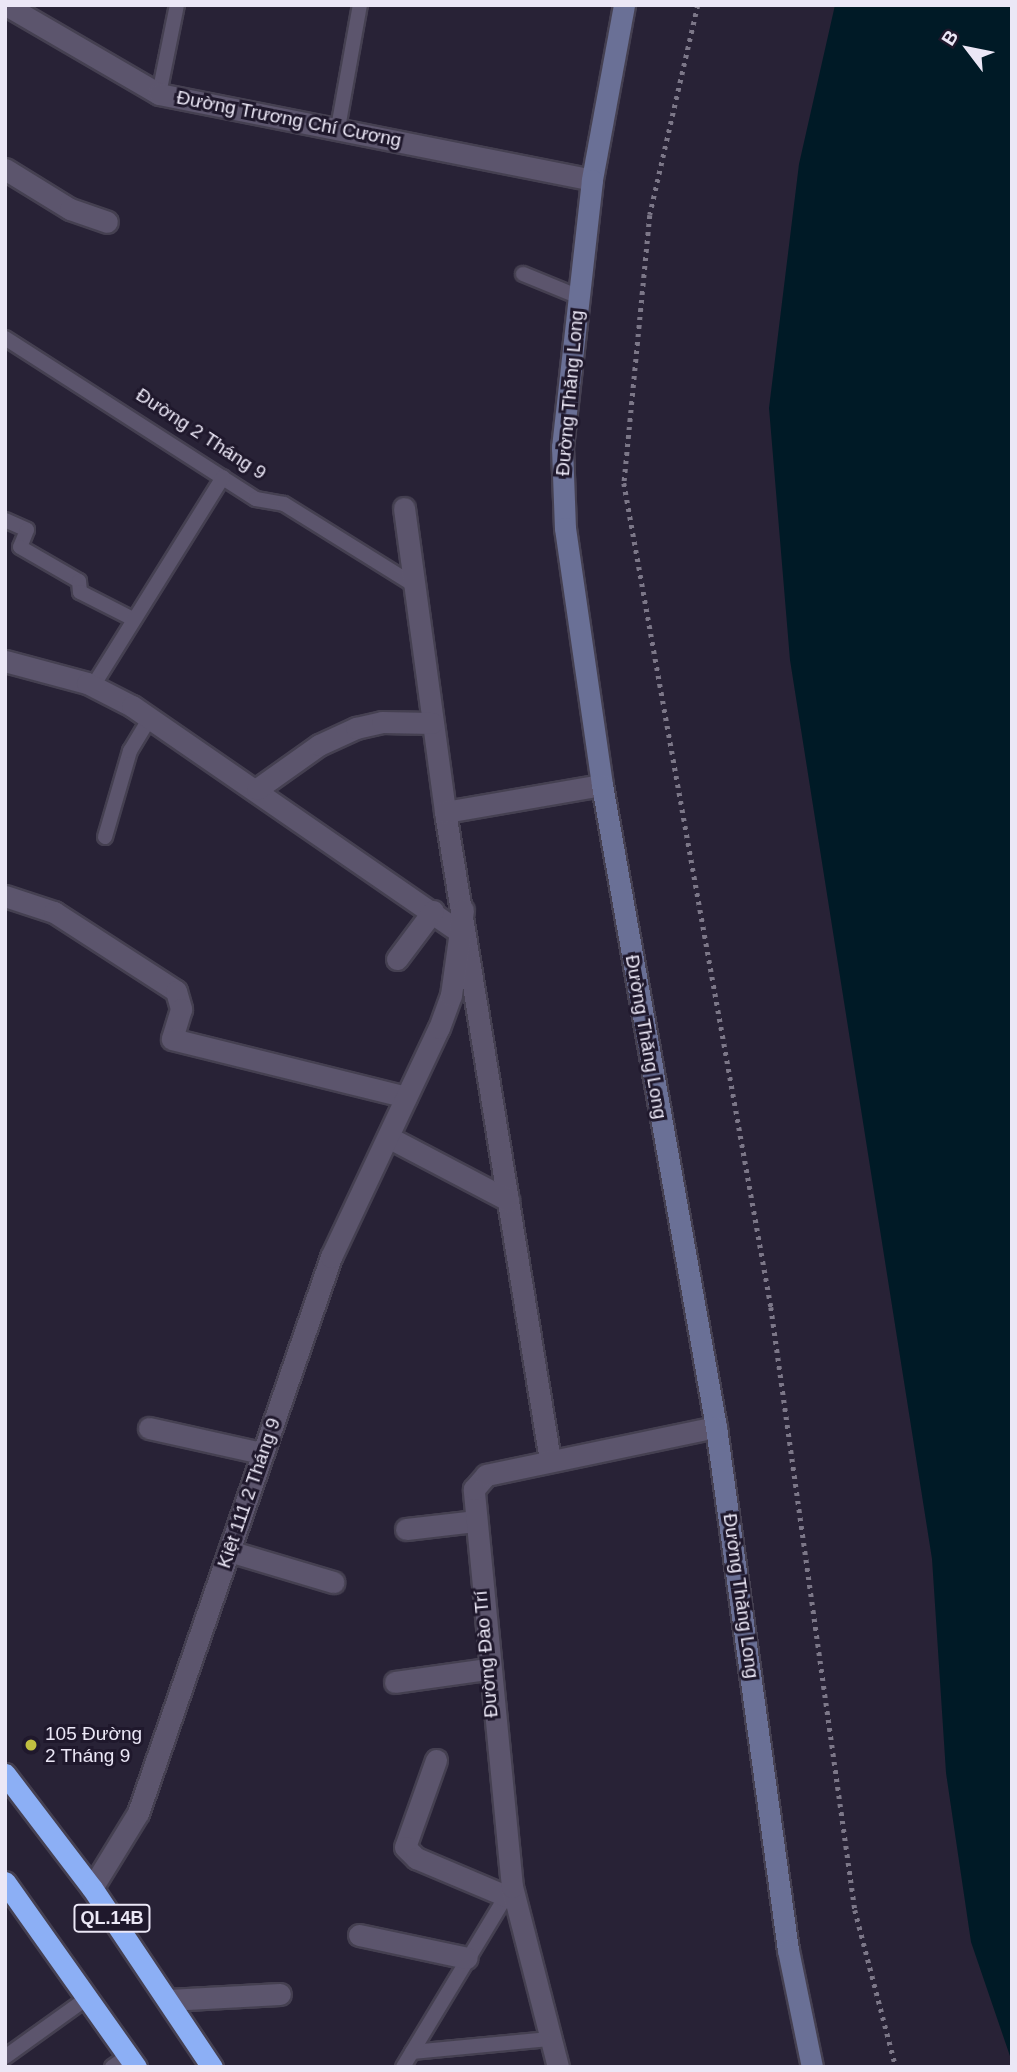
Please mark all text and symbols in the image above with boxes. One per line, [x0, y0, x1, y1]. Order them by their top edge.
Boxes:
north arrow [933, 14, 1003, 84]
text: B [937, 26, 962, 49]
street label: Đường Trương Chí Cương [174, 86, 404, 152]
street label: Đường Thăng Long [551, 309, 589, 477]
street label: Đường 2 Tháng 9 [132, 383, 270, 485]
street label: Đường Thăng Long [620, 953, 672, 1121]
street label: Kiệt 111 2 Tháng 9 [213, 1415, 285, 1571]
street label: Đường Thăng Long [718, 1512, 764, 1680]
street label: Đường Đào Trí [469, 1589, 503, 1719]
place label: 105 Đường 2 Tháng 9 [45, 1723, 142, 1767]
marker: 105 Đường 2 Tháng 9 [23, 1737, 39, 1753]
road number: QL.14B [72, 1904, 152, 1932]

